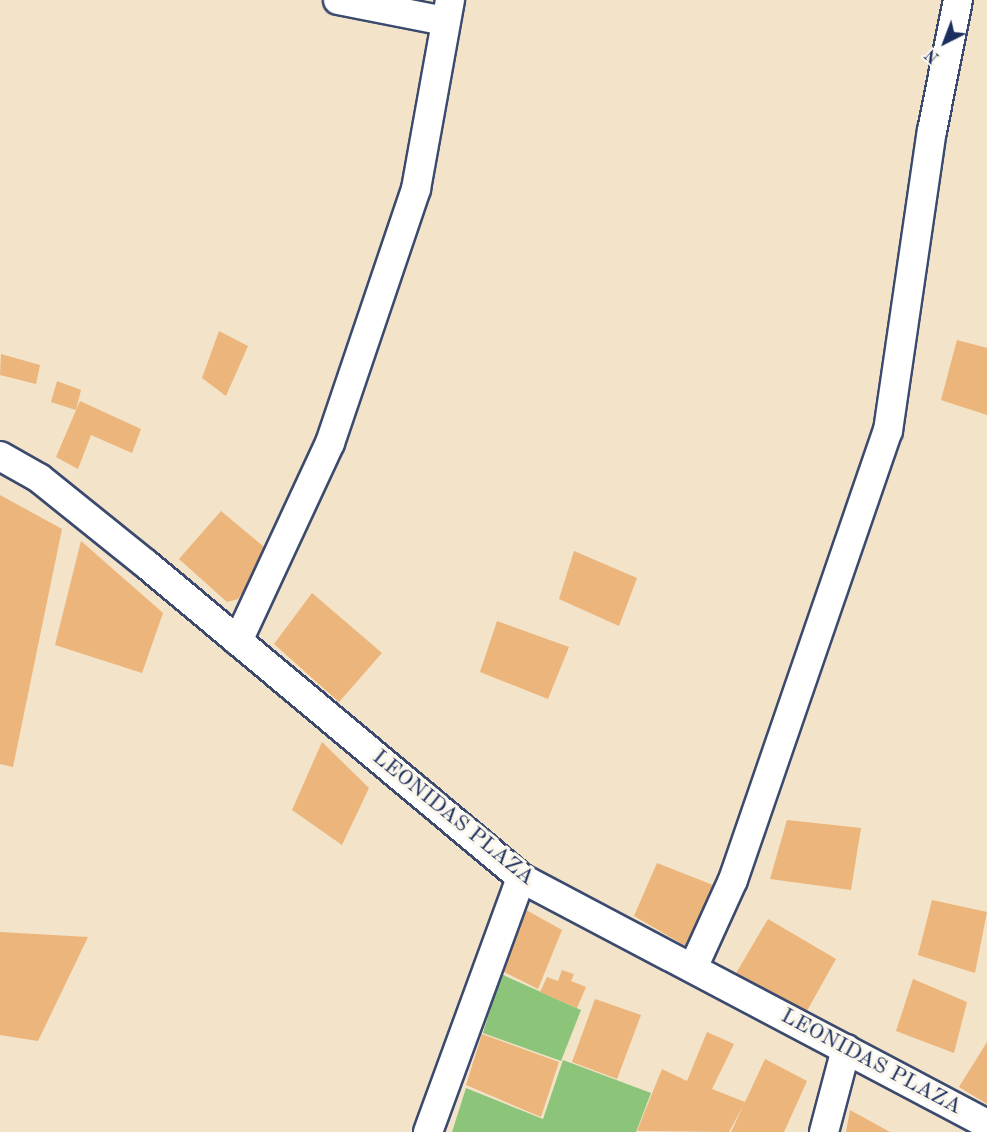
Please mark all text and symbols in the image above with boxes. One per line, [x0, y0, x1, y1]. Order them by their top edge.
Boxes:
north arrow [915, 12, 975, 72]
text: N [923, 45, 943, 65]
street label: LEONIDAS PLAZA [367, 745, 539, 891]
street label: LEONIDAS PLAZA [776, 1003, 966, 1121]

